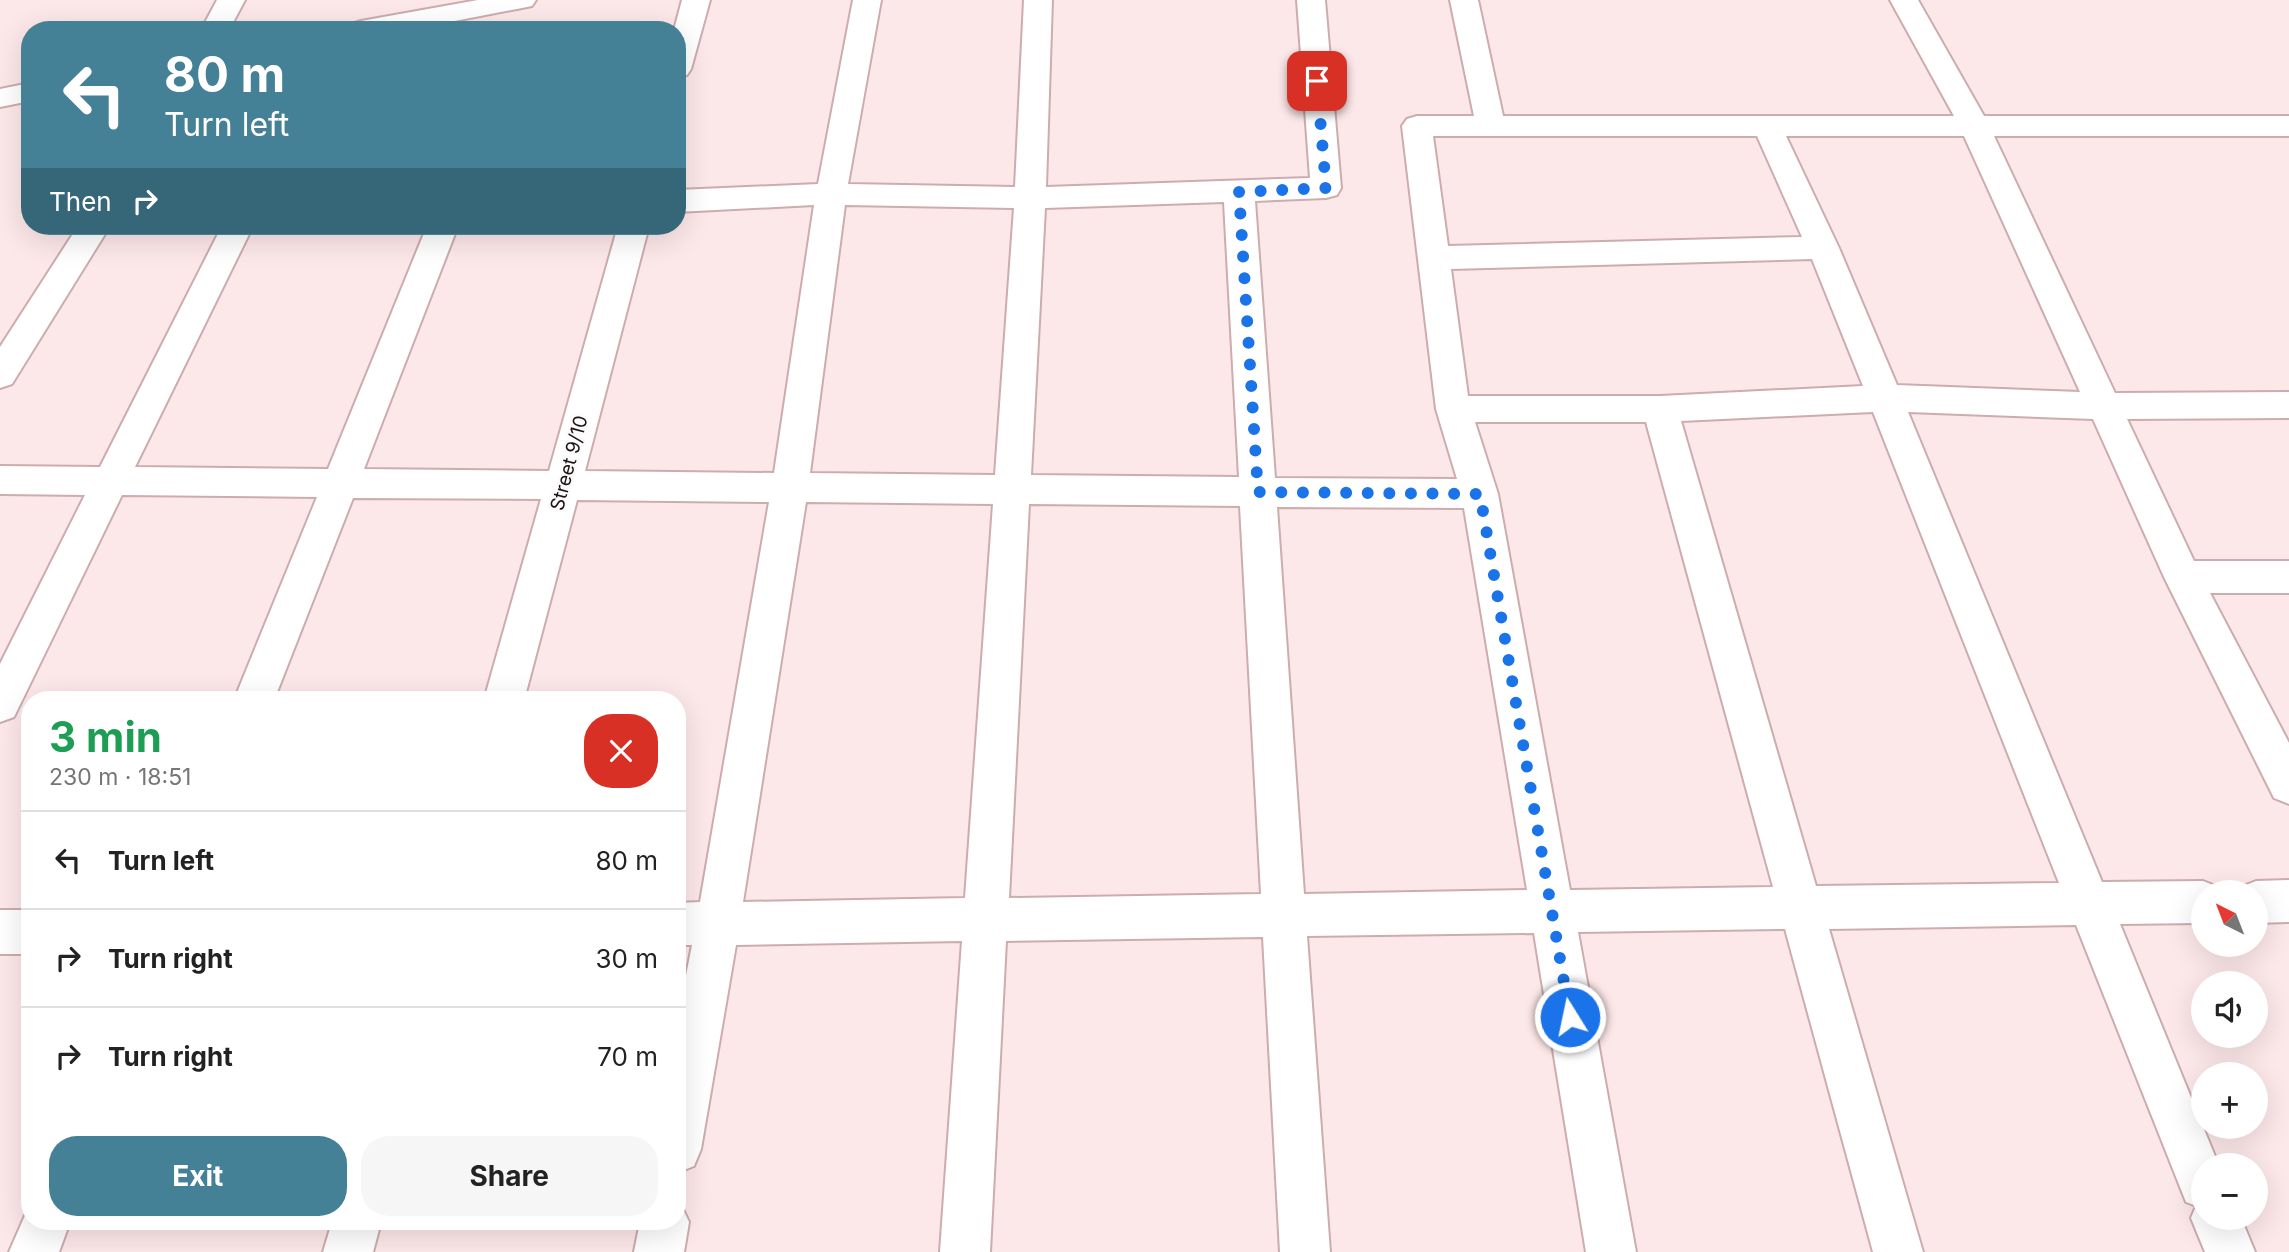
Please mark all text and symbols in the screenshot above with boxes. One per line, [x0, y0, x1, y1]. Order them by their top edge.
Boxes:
text: 80 m [164, 45, 285, 104]
icon: left [49, 49, 140, 140]
pin [1287, 51, 1347, 111]
icon: arrive [1298, 62, 1336, 100]
text: Turn left [164, 105, 289, 144]
icon: right [126, 182, 164, 220]
text: Then [49, 186, 112, 217]
street label: Street 9/10 [545, 413, 593, 513]
text: 3 min [49, 711, 162, 762]
button: close [584, 714, 658, 788]
text: 230 m · 18:51 [49, 763, 191, 791]
icon: left [49, 841, 87, 879]
text: Turn left [108, 845, 214, 876]
text: 80 m [595, 845, 658, 876]
north arrow [2191, 880, 2268, 957]
map controls [2191, 880, 2268, 1230]
icon: right [49, 939, 87, 977]
text: Turn right [108, 943, 233, 974]
text: 30 m [595, 943, 658, 974]
button: sound [2191, 971, 2268, 1048]
position arrow [1533, 980, 1607, 1054]
icon: right [49, 1037, 87, 1075]
text: Turn right [108, 1041, 233, 1072]
text: 70 m [597, 1041, 658, 1072]
button: + [2191, 1062, 2268, 1139]
button: Exit [49, 1136, 347, 1216]
button: Share [361, 1136, 658, 1216]
button: − [2191, 1153, 2268, 1230]

